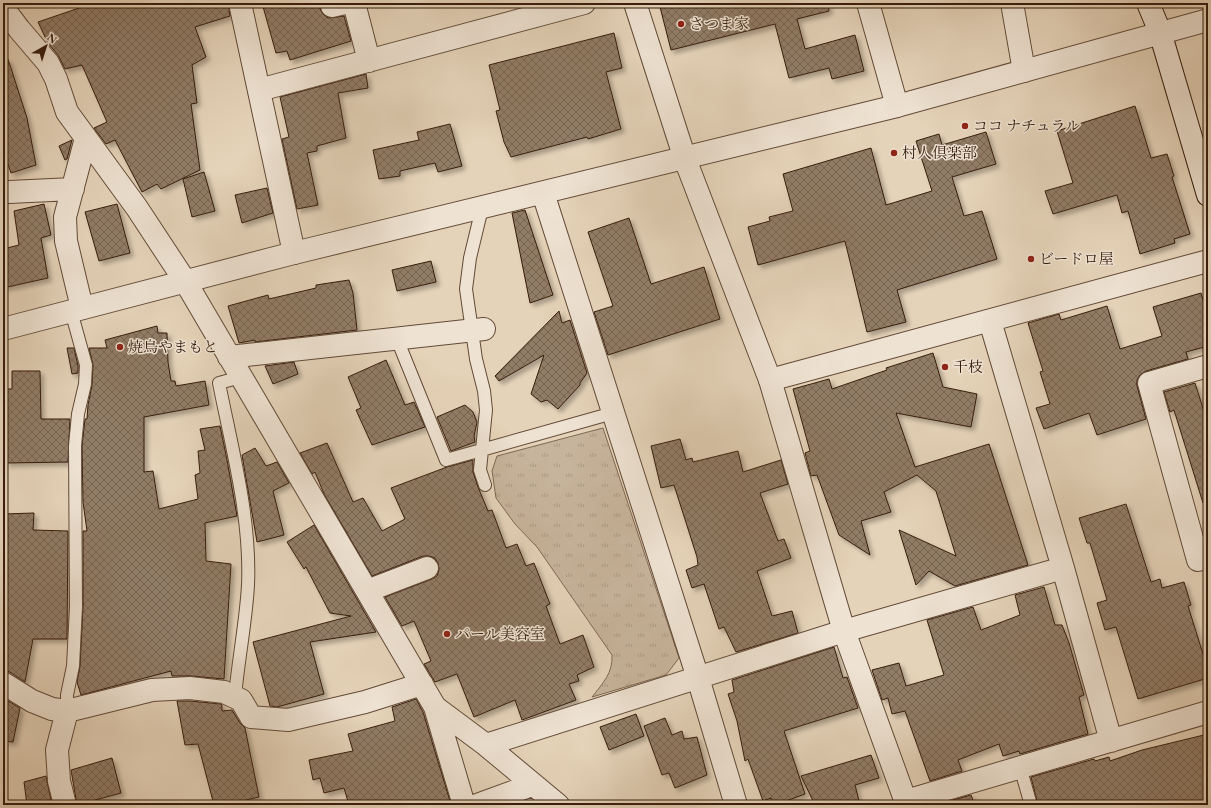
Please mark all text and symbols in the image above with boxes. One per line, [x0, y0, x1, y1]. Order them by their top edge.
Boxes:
place label: さつま家 [689, 14, 749, 33]
marker: さつま家 [676, 19, 686, 29]
north arrow [26, 26, 66, 66]
text: N [44, 30, 60, 47]
place label: ココ ナチュラル [973, 116, 1080, 135]
marker: ココ ナチュラル [960, 121, 970, 131]
place label: 村人倶楽部 [902, 143, 977, 162]
marker: 村人倶楽部 [889, 148, 899, 158]
place label: ビードロ屋 [1039, 249, 1113, 268]
marker: ビードロ屋 [1026, 254, 1036, 264]
place label: 焼鳥やまもと [128, 337, 218, 356]
marker: 焼鳥やまもと [115, 342, 125, 352]
place label: 千枝 [953, 357, 983, 376]
marker: 千枝 [940, 362, 950, 372]
place label: パール美容室 [455, 624, 545, 643]
marker: パール美容室 [442, 629, 452, 639]

